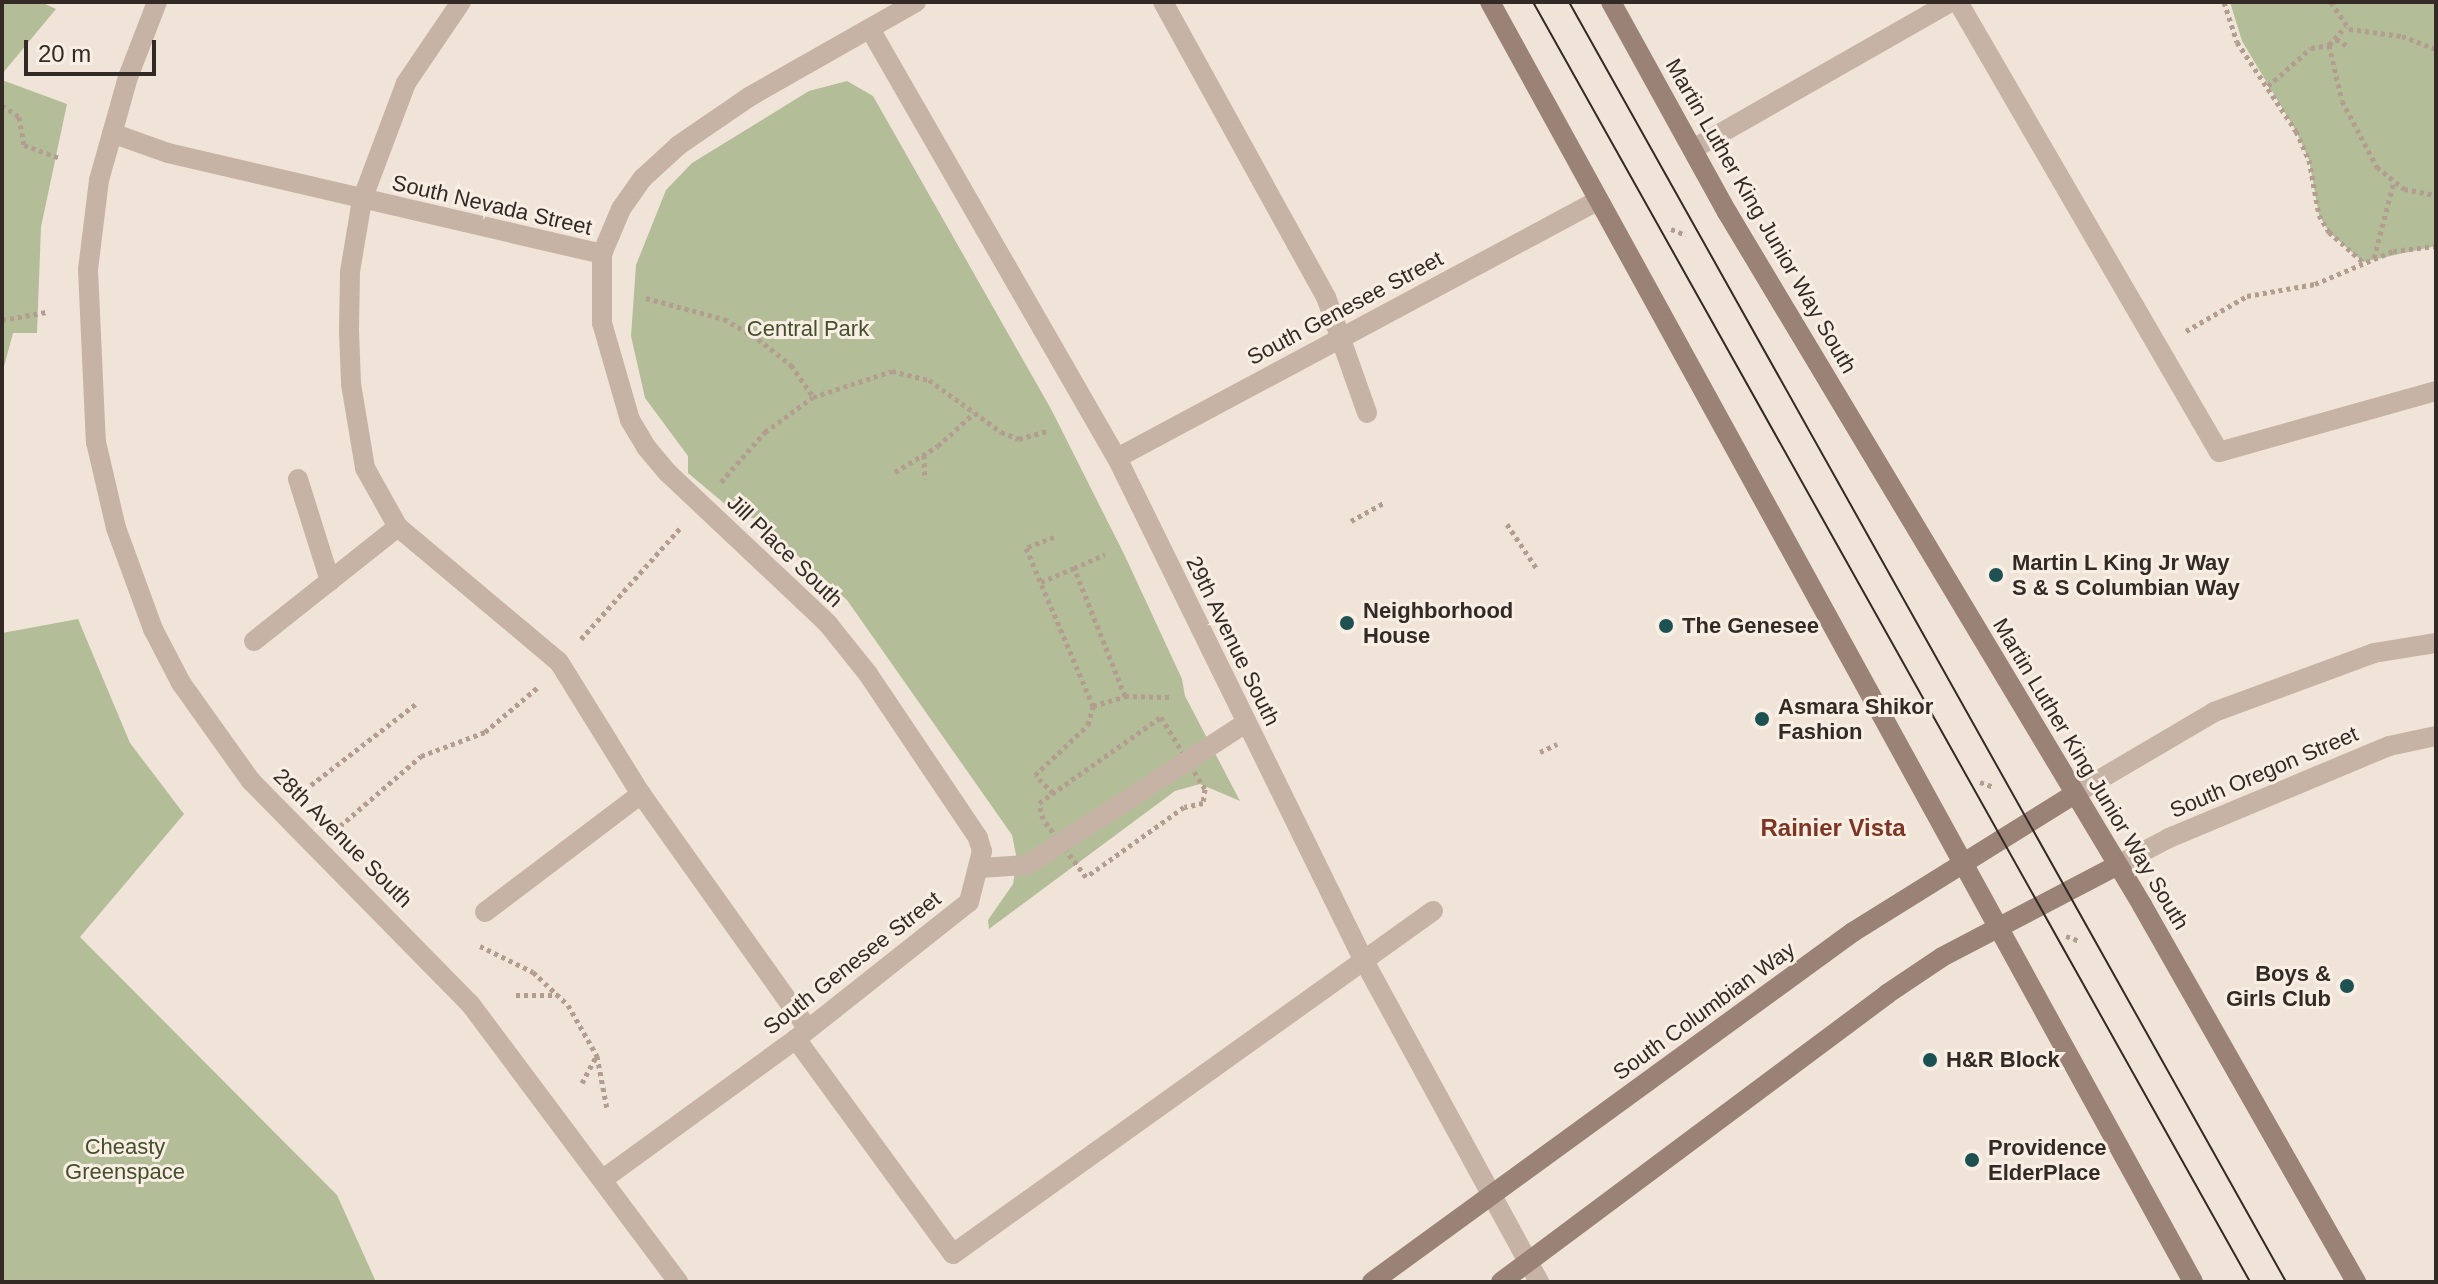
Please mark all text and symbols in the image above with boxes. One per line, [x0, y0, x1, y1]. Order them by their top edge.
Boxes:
scale bar [28, 24, 160, 74]
text: 20 m [38, 40, 91, 67]
street label: Martin Luther King Junior Way South [1660, 54, 1862, 378]
street label: South Nevada Street [390, 169, 594, 241]
street label: South Genesee Street [1243, 245, 1447, 371]
park label: Central Park [747, 316, 869, 342]
street label: Jill Place South [722, 489, 848, 613]
place label: Martin L King Jr Way S & S Columbian Way [2012, 549, 2240, 600]
street label: 29th Avenue South [1180, 551, 1286, 731]
marker: Martin L King Jr Way S & S Columbian Way [1987, 566, 2005, 584]
place label: Neighborhood House [1363, 597, 1513, 648]
place label: The Genesee [1682, 613, 1819, 639]
street label: Martin Luther King Junior Way South [1987, 613, 2195, 935]
marker: Neighborhood House [1338, 614, 1356, 632]
marker: The Genesee [1657, 617, 1675, 635]
place label: Asmara Shikor Fashion [1778, 693, 1933, 744]
marker: Asmara Shikor Fashion [1753, 710, 1771, 728]
street label: South Oregon Street [2166, 720, 2362, 824]
street label: 28th Avenue South [268, 763, 418, 913]
district label: Rainier Vista [1761, 814, 1905, 842]
street label: South Genesee Street [758, 886, 946, 1040]
street label: South Columbian Way [1608, 936, 1800, 1086]
place label: Boys & Girls Club [2226, 960, 2331, 1012]
marker: Boys & Girls Club [2338, 977, 2356, 995]
place label: H&R Block [1946, 1047, 2060, 1073]
marker: H&R Block [1921, 1051, 1939, 1069]
park label: Cheasty Greenspace [65, 1133, 185, 1184]
place label: Providence ElderPlace [1988, 1134, 2107, 1186]
marker: Providence ElderPlace [1963, 1151, 1981, 1169]

